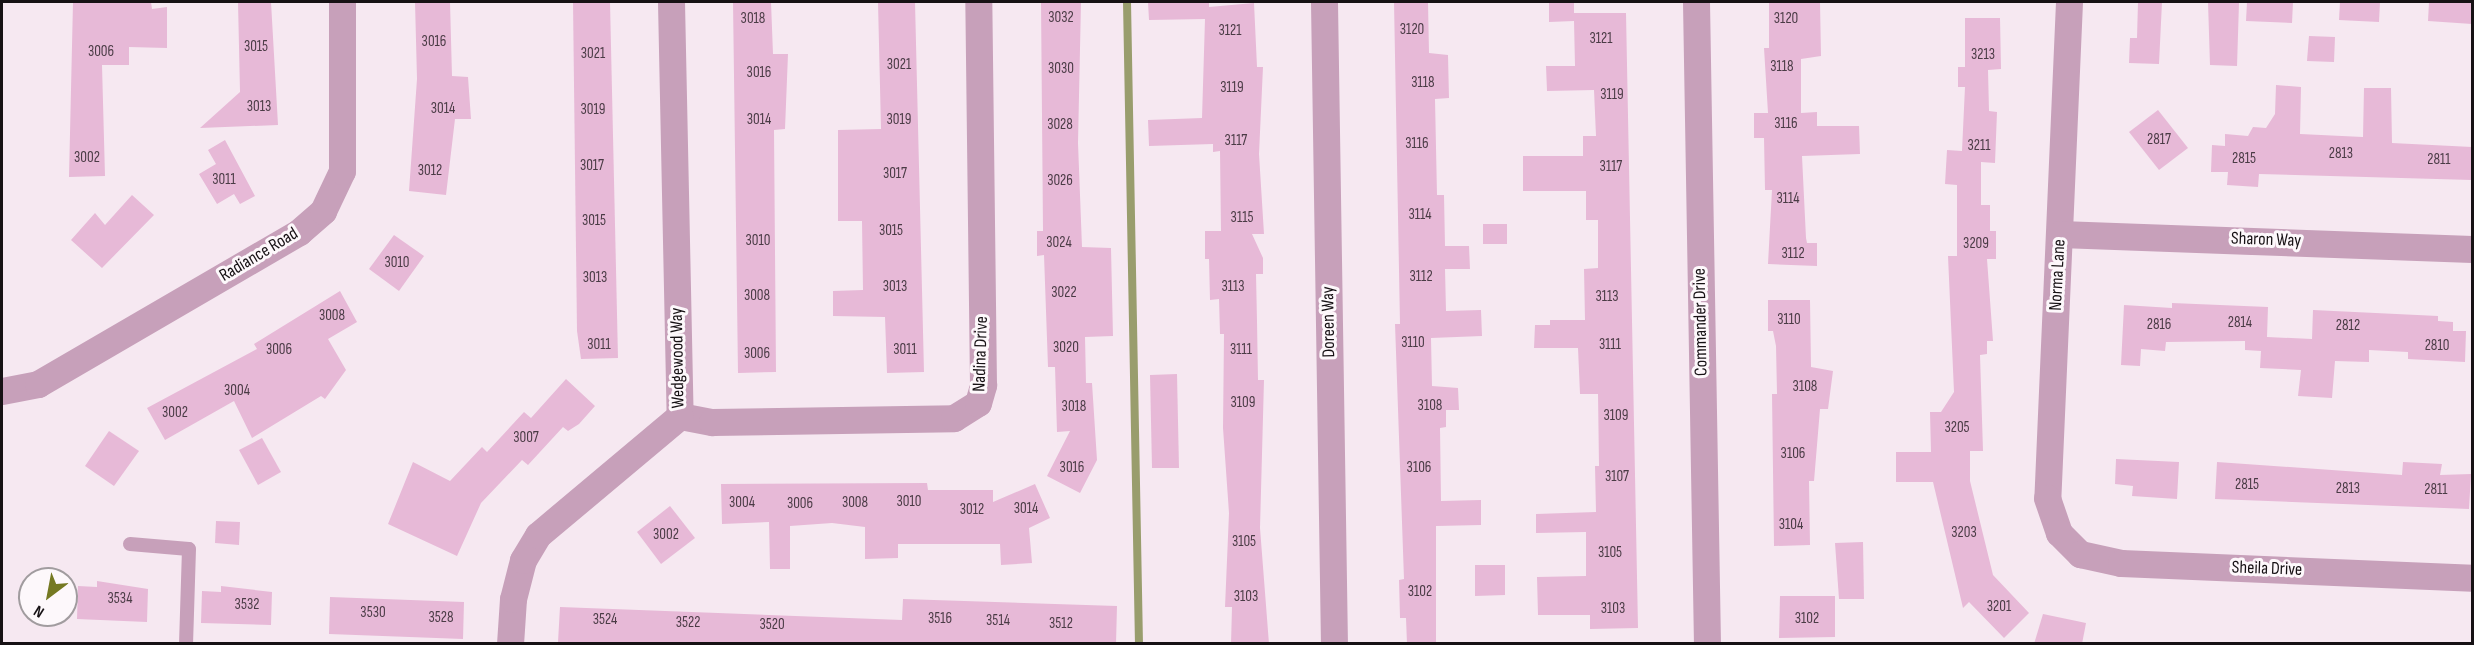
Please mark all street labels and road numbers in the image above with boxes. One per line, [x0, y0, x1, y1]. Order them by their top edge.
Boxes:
street label: Radiance Road [216, 223, 302, 287]
street label: Sharon Way [2231, 228, 2301, 252]
street label: Norma Lane [2045, 239, 2071, 311]
street label: Commander Drive [1689, 268, 1713, 376]
street label: Doreen Way [1318, 286, 1340, 358]
street label: Wedgewood Way [666, 307, 690, 409]
street label: Nadina Drive [969, 316, 993, 392]
street label: Sheila Drive [2231, 557, 2303, 581]

